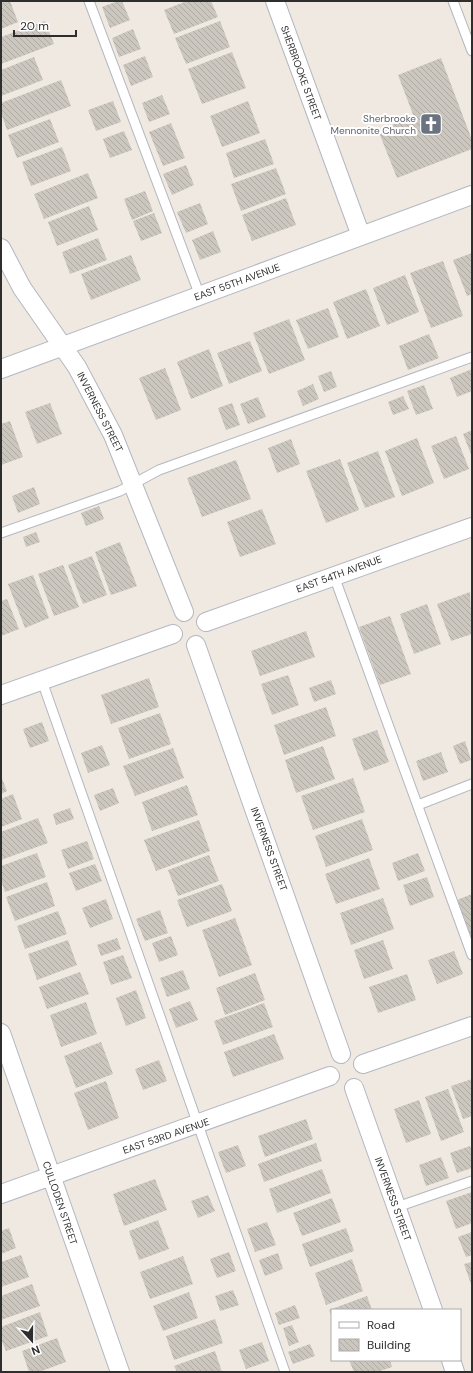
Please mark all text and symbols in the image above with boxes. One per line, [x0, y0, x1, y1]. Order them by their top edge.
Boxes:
scale bar [14, 12, 76, 38]
text: 20 m [20, 18, 49, 34]
street label: SHERBROOKE STREET [278, 24, 324, 123]
church icon: Sherbrooke Mennonite Church [418, 111, 444, 137]
place label: Sherbrooke Mennonite Church [331, 112, 416, 137]
street label: EAST 55TH AVENUE [192, 260, 282, 304]
street label: INVERNESS STREET [74, 370, 126, 455]
street label: EAST 54TH AVENUE [294, 552, 384, 596]
street label: INVERNESS STREET [248, 805, 290, 893]
street label: EAST 53RD AVENUE [121, 1115, 211, 1157]
street label: INVERNESS STREET [372, 1155, 414, 1243]
street label: CULLODEN STREET [40, 1159, 81, 1247]
legend [331, 1309, 461, 1361]
text: Road [367, 1317, 395, 1333]
north arrow [12, 1321, 52, 1361]
text: Building [367, 1337, 411, 1353]
text: N [29, 1342, 42, 1358]

